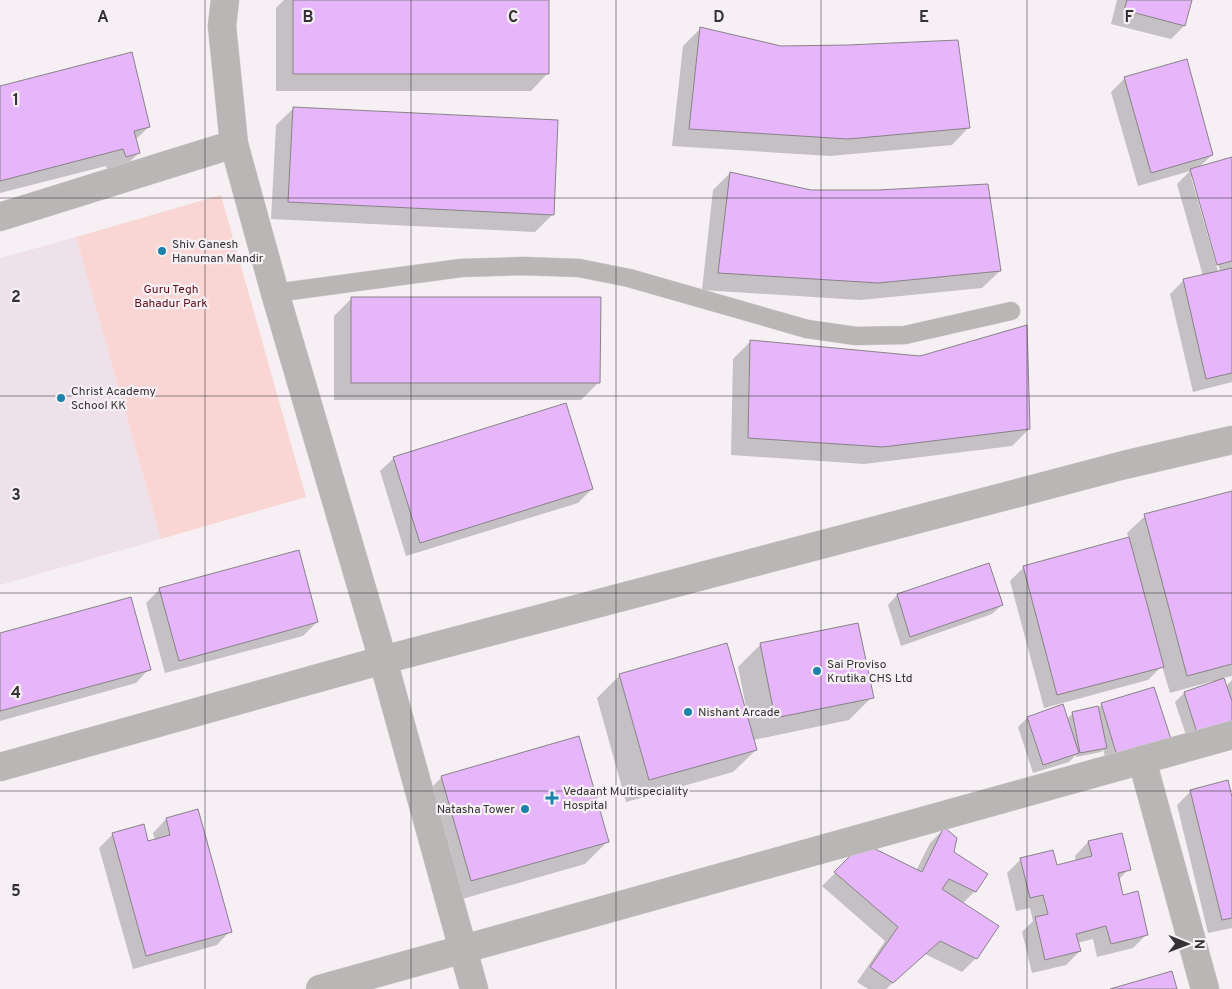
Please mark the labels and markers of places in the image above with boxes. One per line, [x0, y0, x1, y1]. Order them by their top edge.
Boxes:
place label: Shiv Ganesh Hanuman Mandir [172, 237, 264, 267]
marker: Shiv Ganesh Hanuman Mandir [156, 245, 168, 257]
place label: Christ Academy School KK [71, 384, 156, 414]
marker: Christ Academy School KK [55, 392, 67, 404]
place label: Sai Proviso Krutika CHS Ltd [827, 657, 913, 687]
marker: Sai Proviso Krutika CHS Ltd [811, 665, 823, 677]
place label: Nishant Arcade [698, 705, 780, 721]
marker: Nishant Arcade [682, 706, 694, 718]
place label: Vedaant Multispeciality Hospital [563, 784, 688, 814]
marker: Vedaant Multispeciality Hospital [545, 791, 559, 805]
place label: Natasha Tower [437, 802, 515, 818]
marker: Natasha Tower [519, 803, 531, 815]

